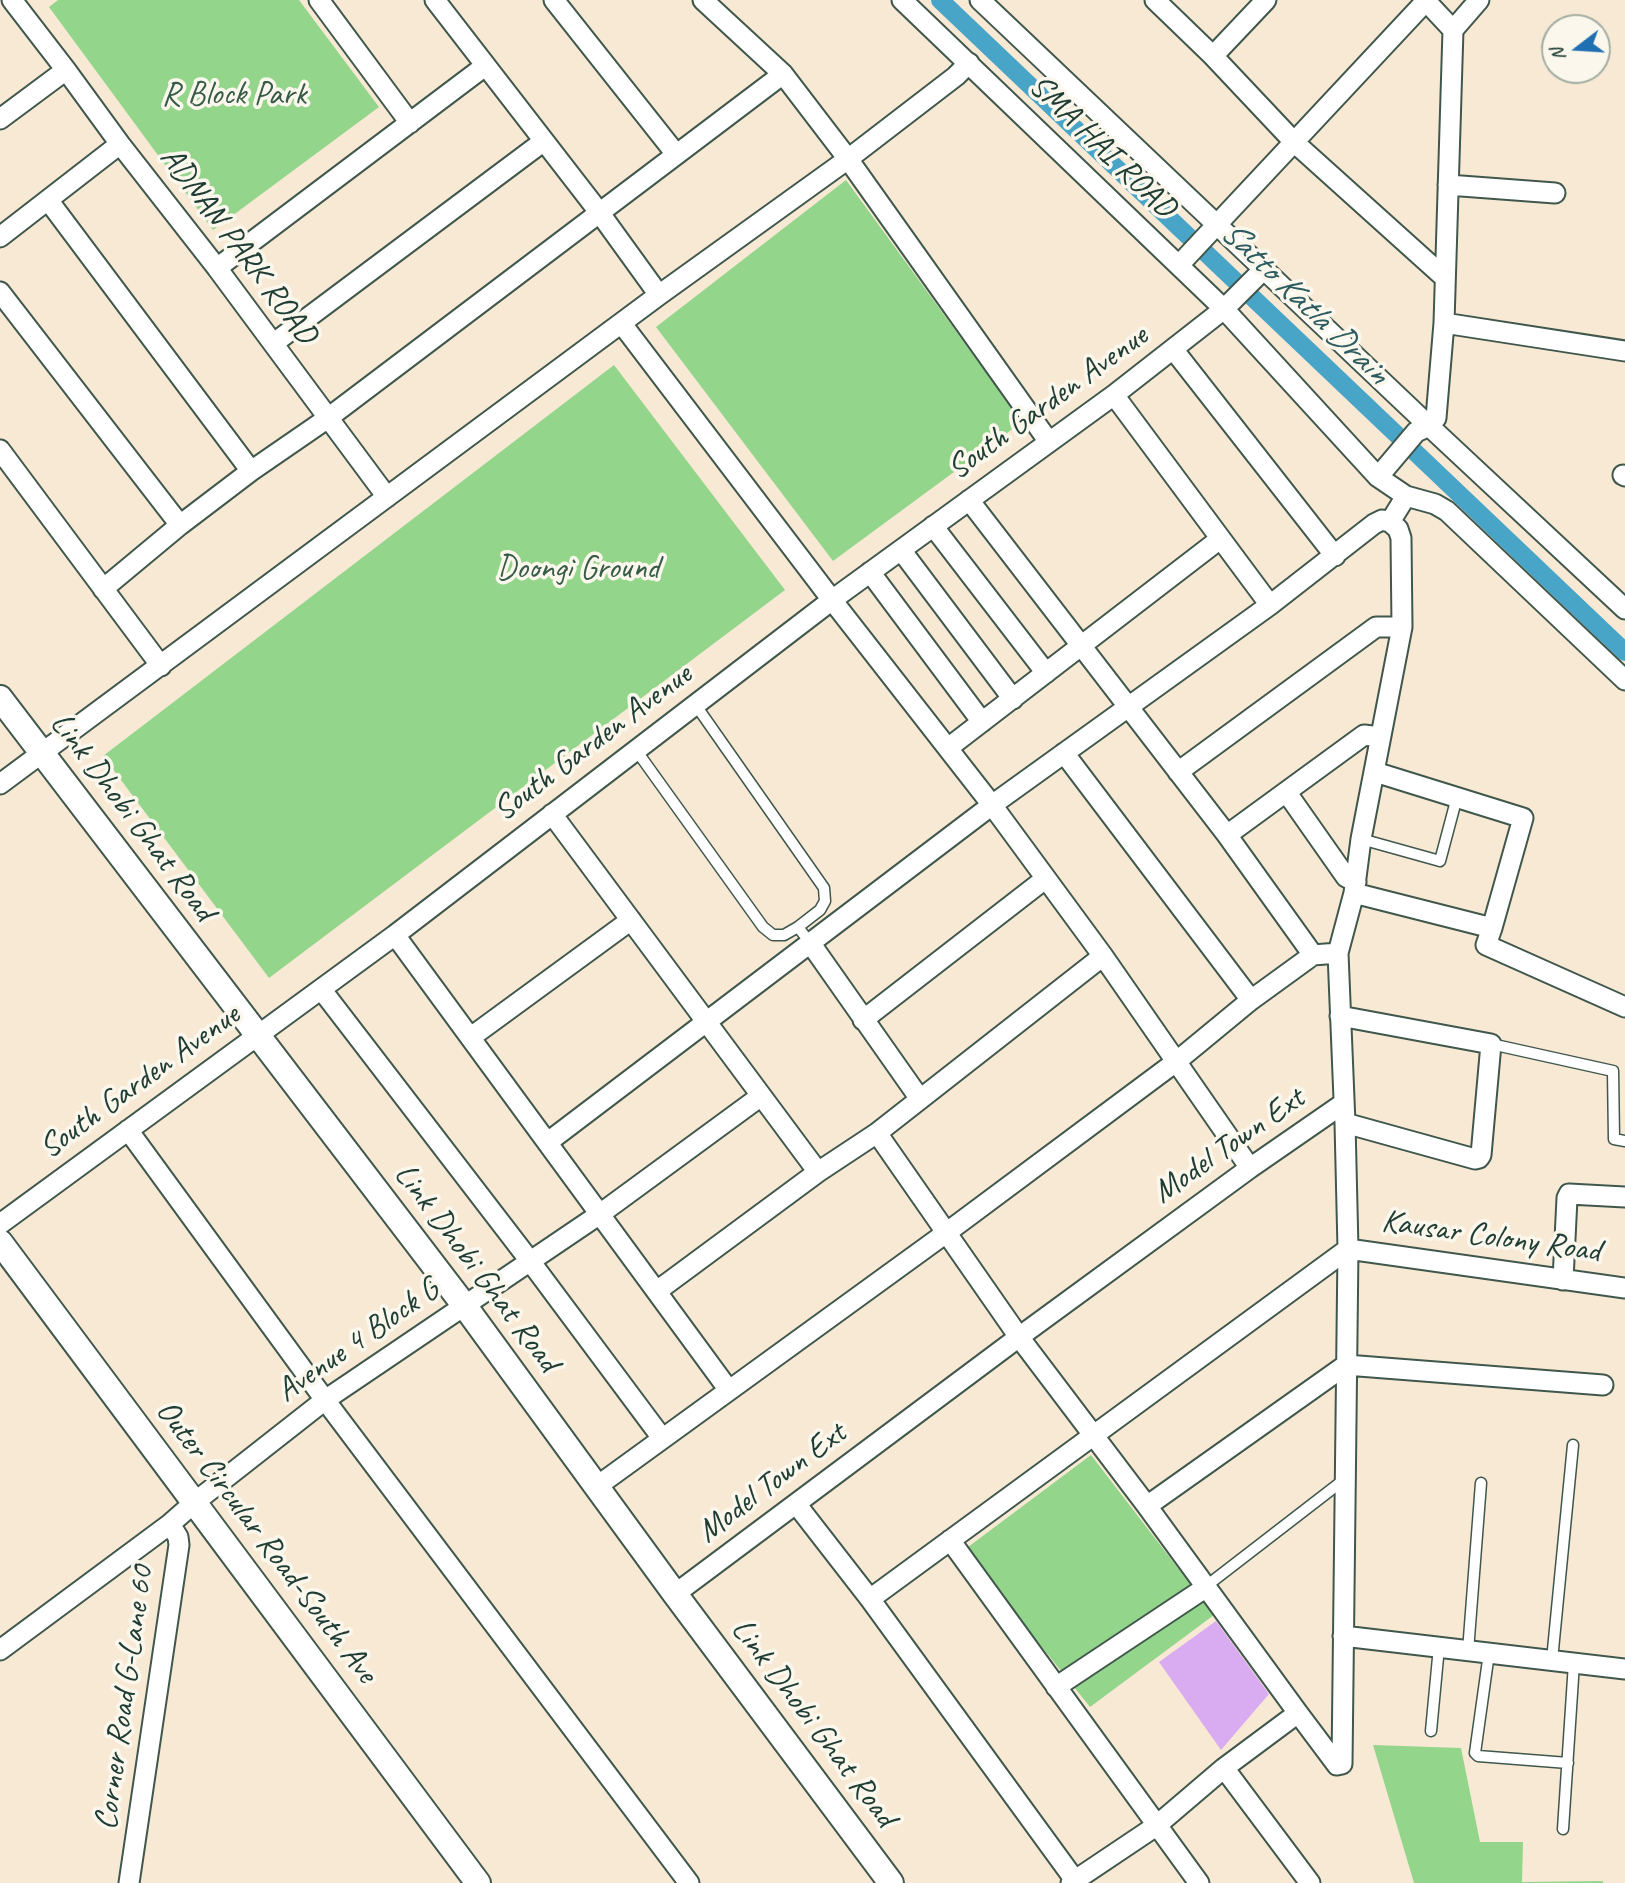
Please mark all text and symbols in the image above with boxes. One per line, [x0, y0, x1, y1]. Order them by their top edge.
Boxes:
north arrow [1541, 14, 1611, 84]
text: N [1545, 45, 1571, 64]
street label: SMA HAI ROAD [1020, 67, 1184, 227]
park label: R Block Park [162, 75, 306, 115]
street label: ADNAN PARK ROAD [151, 139, 325, 353]
water label: Satto Katla Drain [1211, 212, 1397, 394]
street label: South Garden Avenue [940, 317, 1156, 489]
park label: Doongi Ground [496, 549, 660, 589]
street label: South Garden Avenue [486, 656, 700, 830]
street label: Link Dhobi Ghat Road [41, 705, 223, 929]
street label: South Garden Avenue [32, 996, 248, 1168]
street label: Model Town Ext [1146, 1079, 1312, 1213]
street label: Link Dhobi Ghat Road [385, 1156, 567, 1380]
street label: Kausar Colony Road [1379, 1202, 1603, 1272]
street label: Avenue 4 Block G [269, 1271, 447, 1411]
street label: Outer Circular Road-South Ave [147, 1393, 385, 1691]
street label: Model Town Ext [690, 1414, 854, 1552]
street label: Corner Road G-Lane 60 [87, 1563, 163, 1833]
street label: Link Dhobi Ghat Road [722, 1611, 904, 1835]

